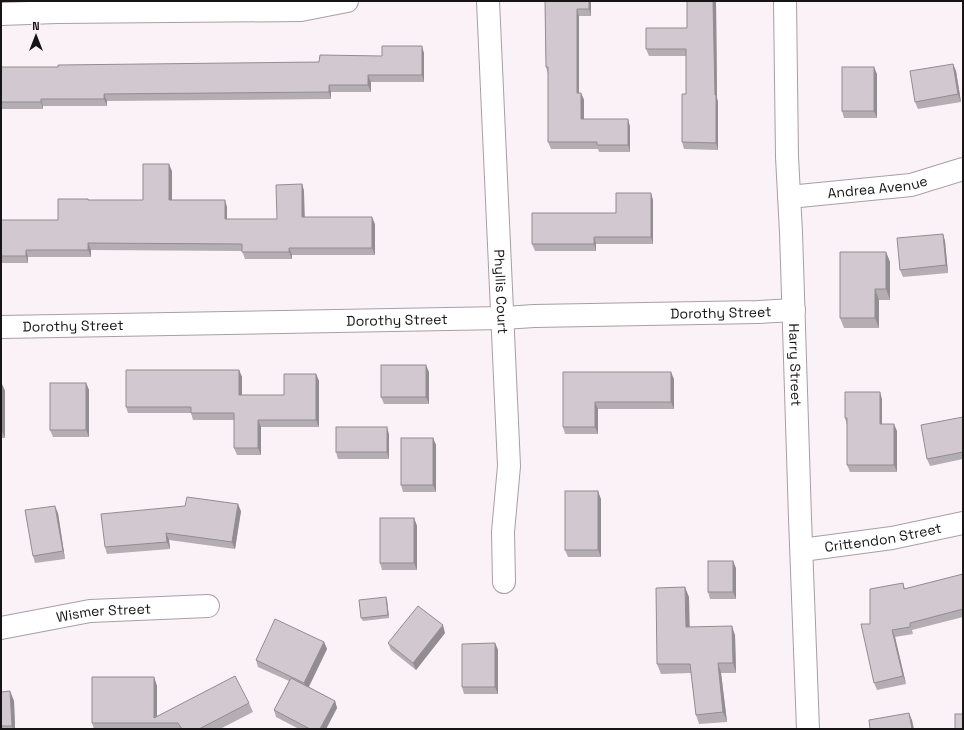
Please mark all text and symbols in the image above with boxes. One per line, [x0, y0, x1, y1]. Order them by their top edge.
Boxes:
north arrow [16, 16, 56, 56]
text: N [32, 19, 40, 33]
street label: Andrea Avenue [827, 171, 930, 202]
street label: Phyllis Court [490, 249, 512, 334]
street label: Dorothy Street [670, 302, 772, 323]
street label: Dorothy Street [346, 310, 448, 330]
street label: Dorothy Street [22, 316, 124, 336]
street label: Harry Street [785, 323, 805, 406]
street label: Crittendon Street [823, 519, 943, 556]
street label: Wismer Street [55, 599, 151, 626]

